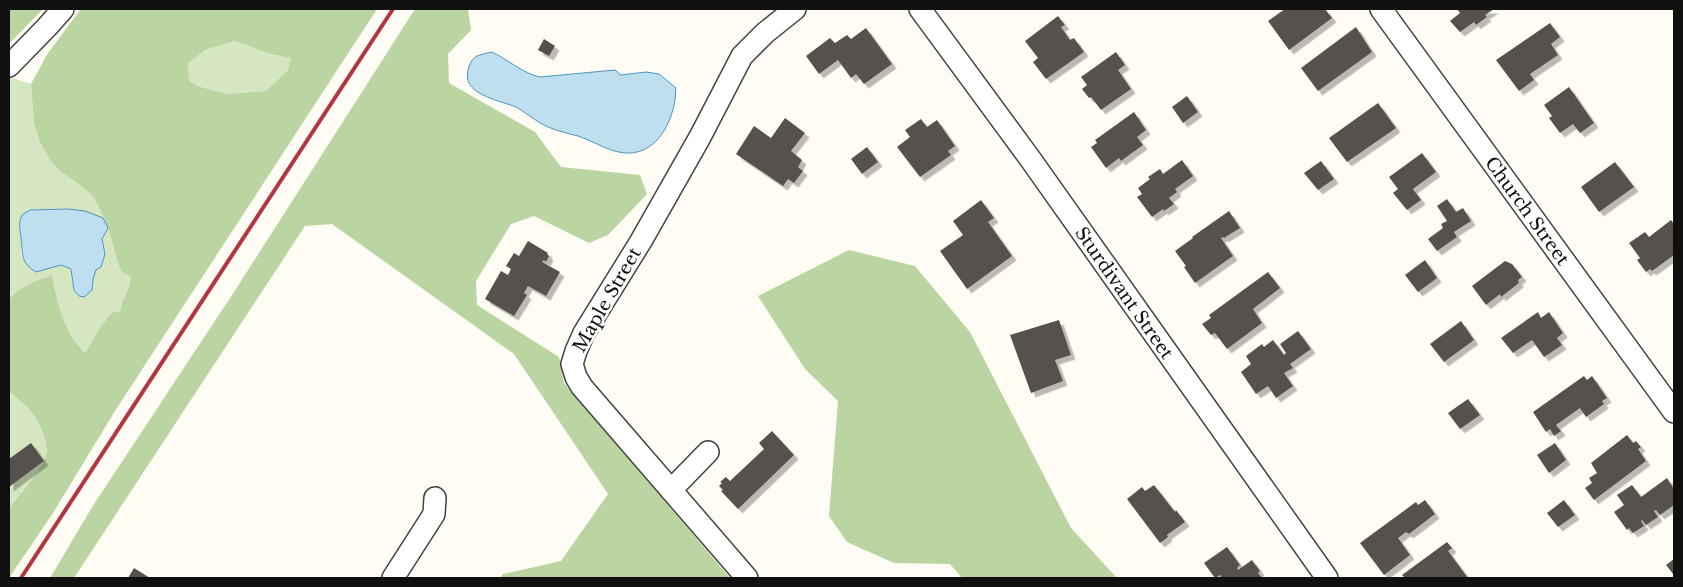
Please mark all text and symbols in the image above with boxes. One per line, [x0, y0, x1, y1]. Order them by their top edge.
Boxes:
street label: Church Street [1480, 153, 1574, 270]
street label: Sturdivant Street [1070, 223, 1178, 363]
street label: Maple Street [568, 244, 646, 356]

